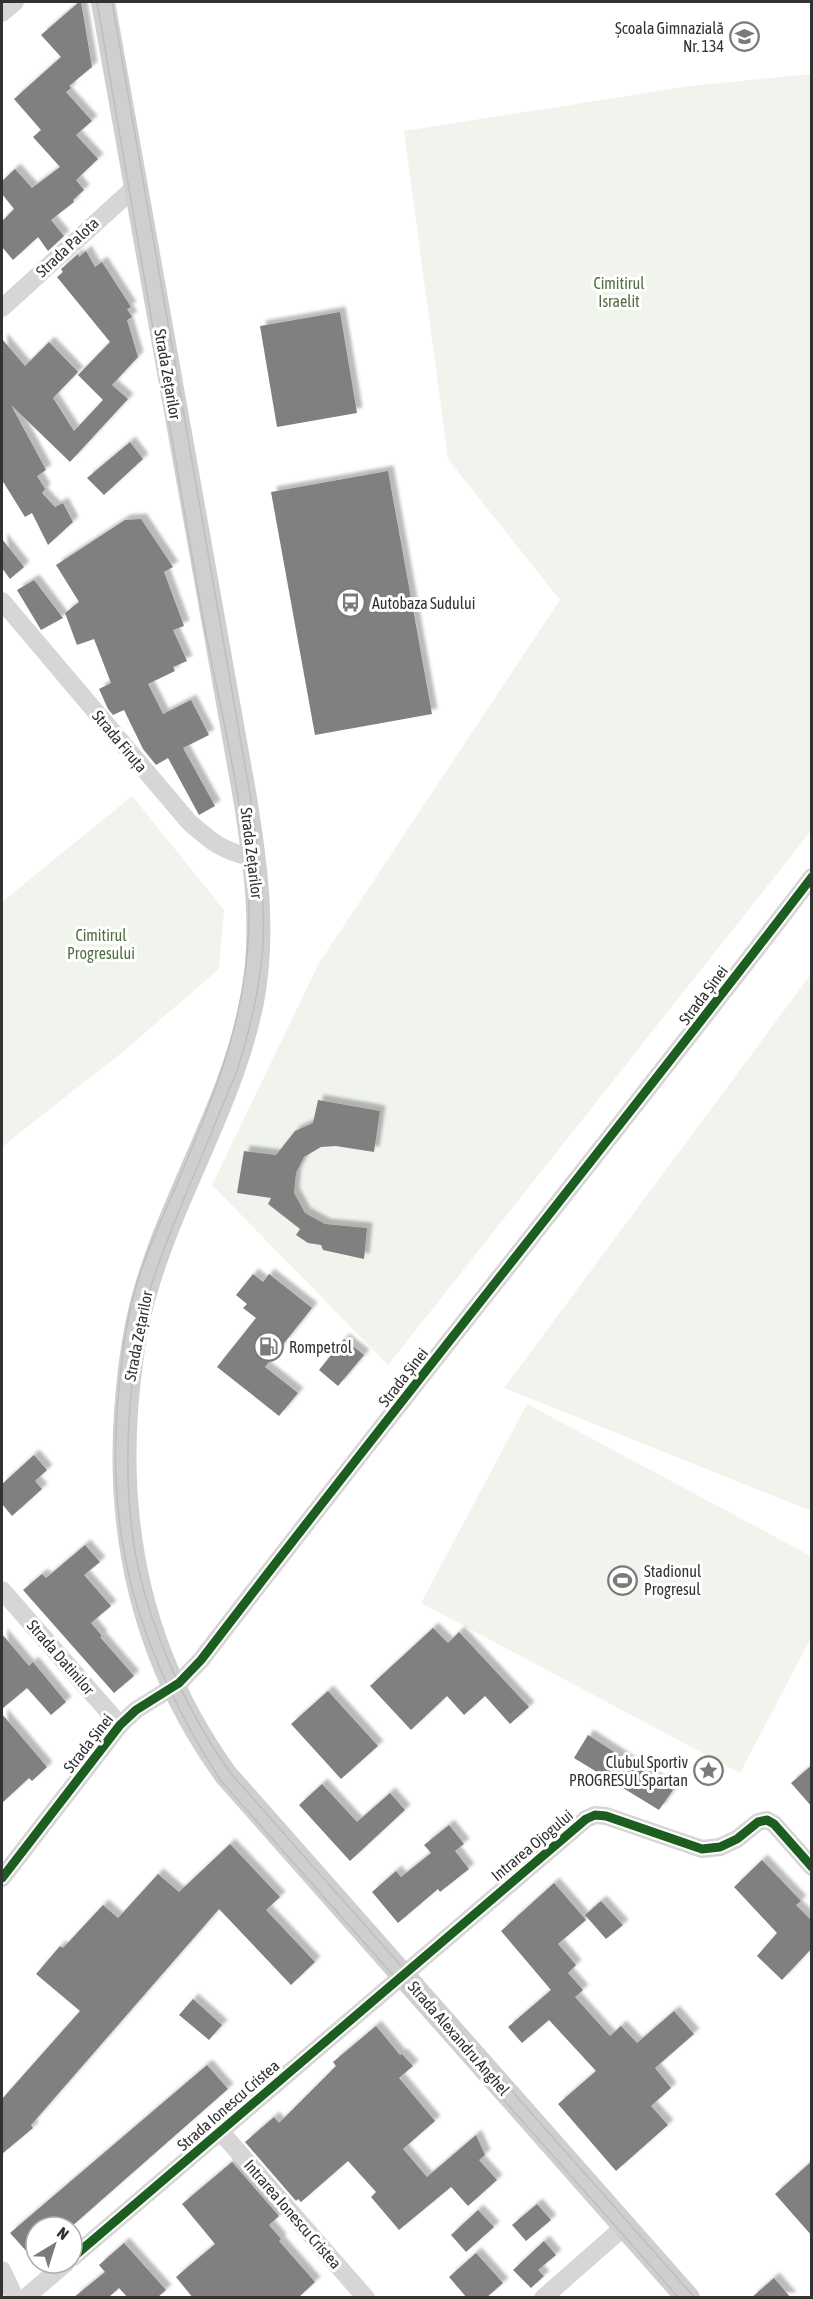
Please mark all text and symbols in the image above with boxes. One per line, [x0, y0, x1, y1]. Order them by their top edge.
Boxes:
place label: Școala Gimnazială Nr. 134 [615, 19, 724, 55]
school or university icon: Școala Gimnazială Nr. 134 [729, 21, 761, 53]
street label: Strada Palota [32, 213, 102, 281]
park label: Cimitirul Israelit [593, 274, 645, 310]
street label: Strada Zețarilor [150, 327, 185, 421]
bus stop icon: Autobaza Sudului [335, 587, 367, 619]
place label: Autobaza Sudului [372, 594, 475, 612]
street label: Strada Firuța [88, 706, 151, 776]
street label: Strada Zețarilor [236, 806, 267, 900]
park label: Cimitirul Progresului [67, 926, 135, 963]
street label: Strada Șinei [675, 962, 732, 1029]
street label: Strada Zețarilor [120, 1289, 157, 1383]
fuel station icon: Rompetrol [252, 1331, 284, 1363]
place label: Rompetrol [289, 1338, 353, 1357]
street label: Strada Șinei [375, 1344, 432, 1411]
place label: Stadionul Progresul [644, 1562, 702, 1599]
sports icon: Stadionul Progresul [607, 1564, 639, 1596]
street label: Strada Datinilor [24, 1616, 98, 1698]
street label: Strada Șinei [60, 1710, 117, 1777]
place label: Clubul Sportiv PROGRESUL Spartan [569, 1753, 688, 1790]
place icon: Clubul Sportiv PROGRESUL Spartan [693, 1755, 725, 1787]
street label: Intrarea Ojogului [488, 1806, 577, 1885]
street label: Strada Alexandru Anghel [404, 1977, 514, 2100]
street label: Strada Ionescu Cristea [173, 2056, 283, 2154]
street label: Intrarea Ionescu Cristea [241, 2156, 345, 2272]
north arrow [24, 2215, 84, 2275]
text: N [54, 2223, 73, 2243]

